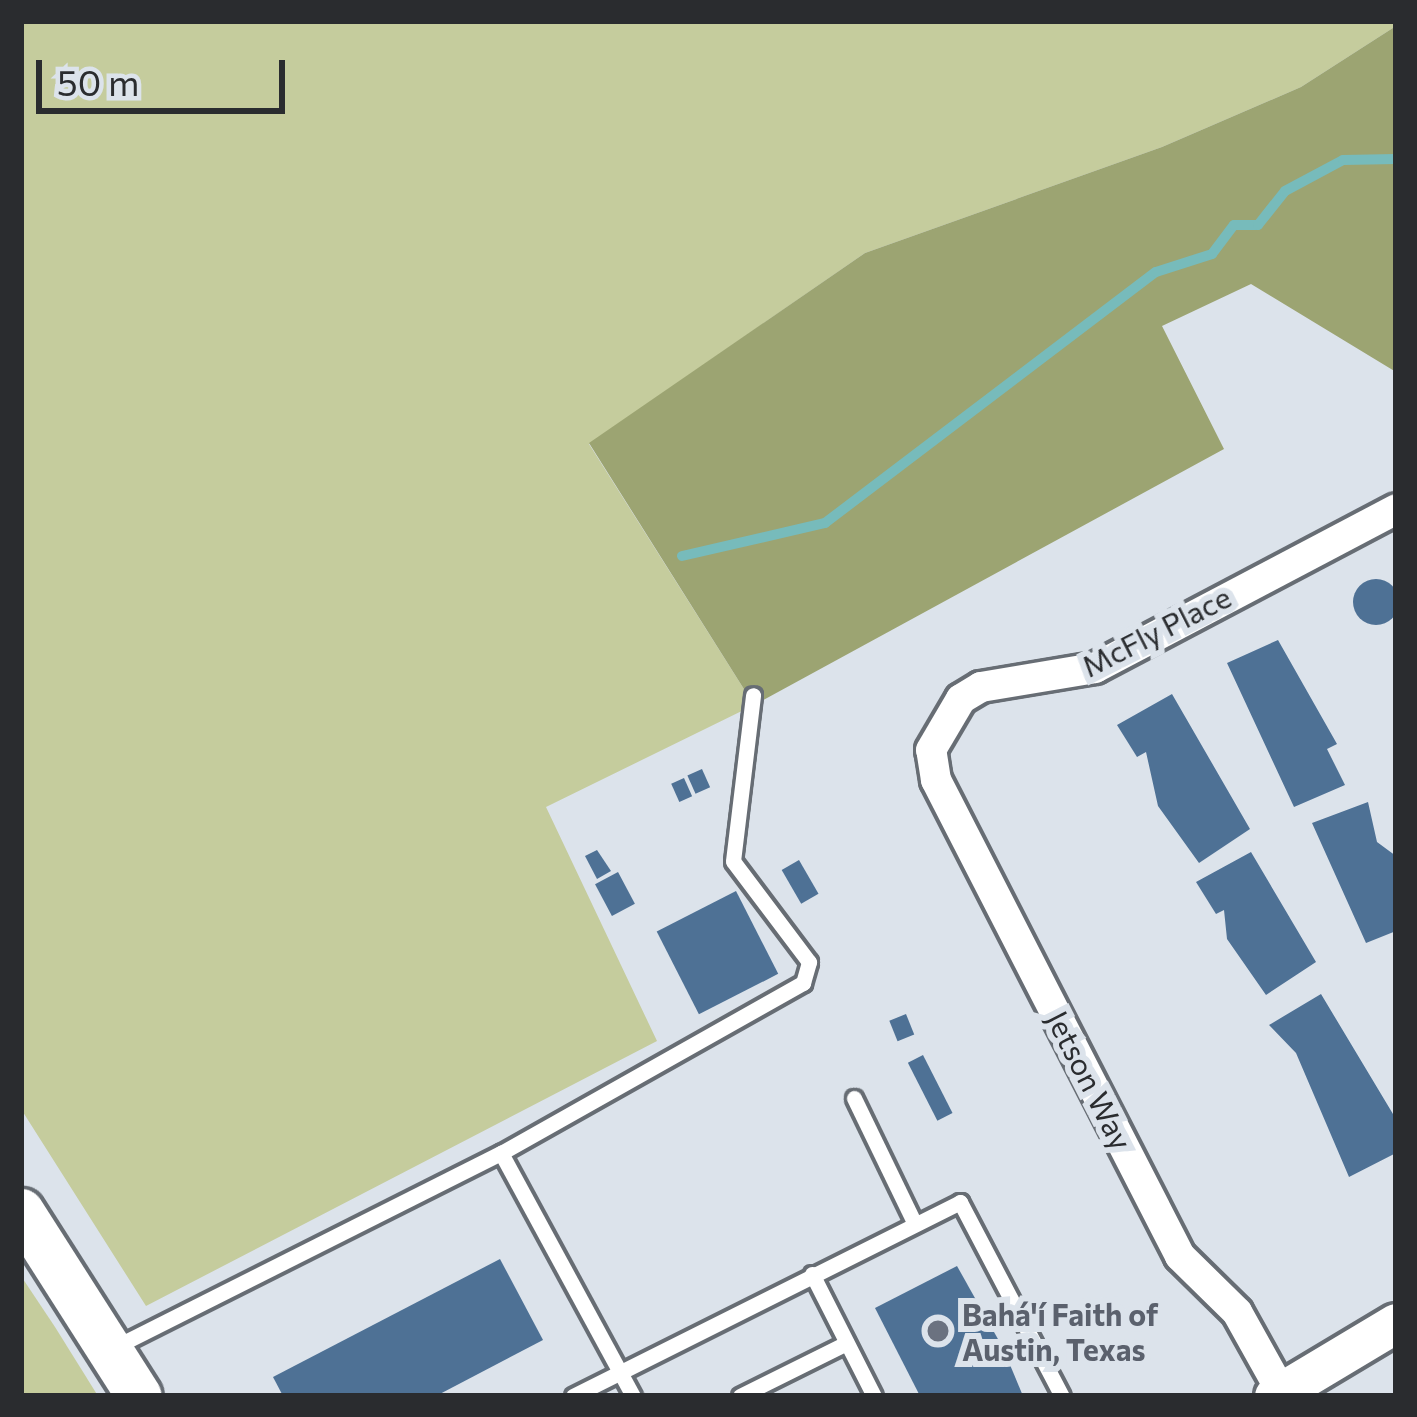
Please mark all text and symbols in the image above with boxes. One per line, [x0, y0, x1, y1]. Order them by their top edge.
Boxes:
scale bar [42, 36, 291, 110]
text: 50 m [57, 59, 139, 103]
street label: McFly Place [1075, 578, 1237, 684]
street label: Jetson Way [1040, 1005, 1140, 1155]
place label: Bahá'í Faith of Austin, Texas [962, 1296, 1158, 1366]
marker: Bahá'í Faith of Austin, Texas [925, 1318, 951, 1344]

